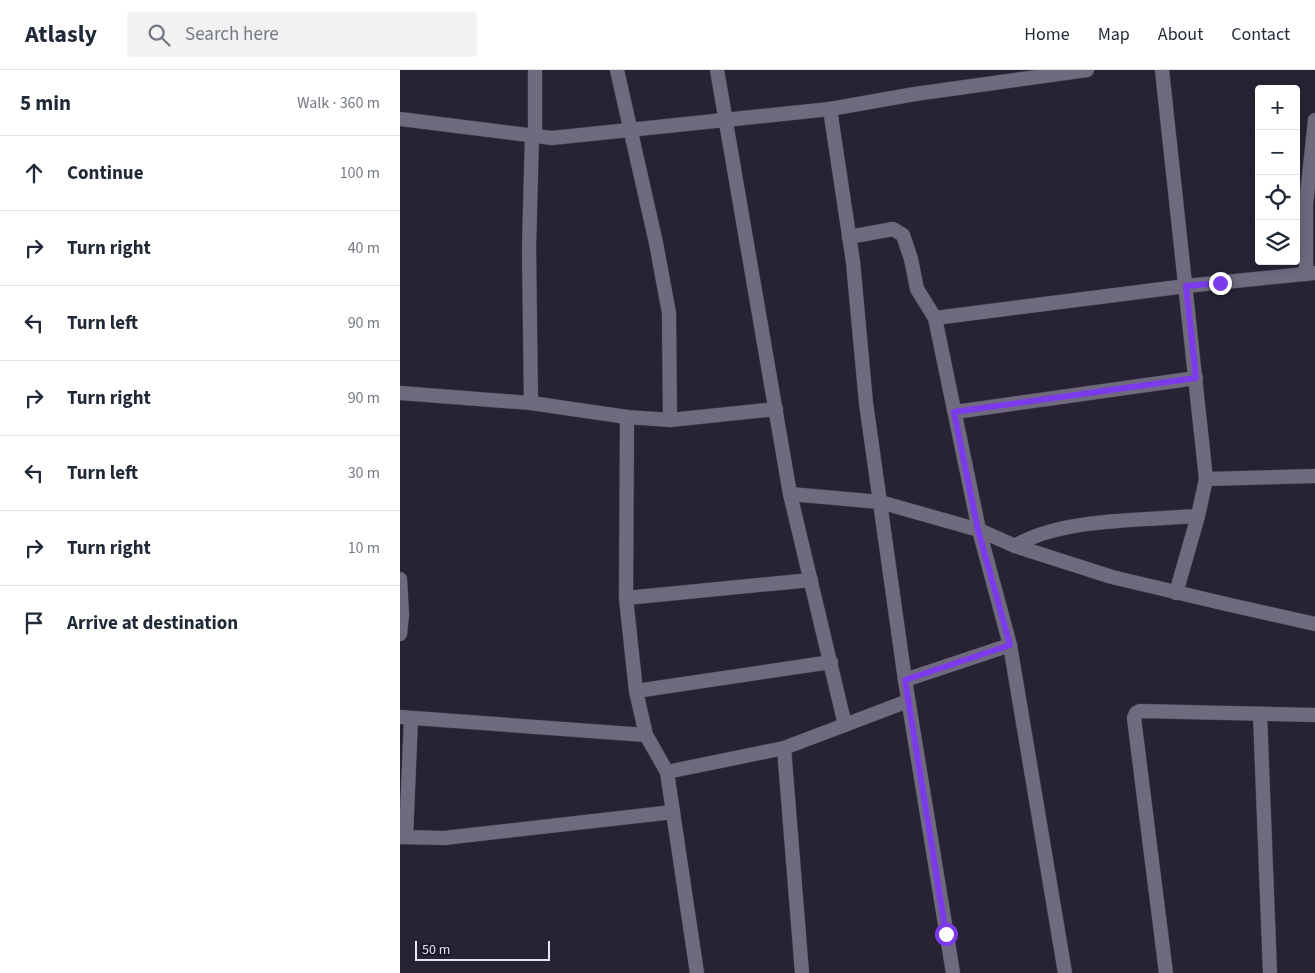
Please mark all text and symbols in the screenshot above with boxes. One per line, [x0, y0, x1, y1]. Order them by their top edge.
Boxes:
search box [127, 12, 477, 57]
text: Atlasly [25, 17, 97, 52]
icon: search [145, 21, 173, 49]
text: Search here [185, 21, 279, 48]
text: Home [1024, 22, 1070, 47]
text: Map [1098, 22, 1130, 47]
text: About [1158, 22, 1203, 47]
text: Contact [1231, 22, 1290, 47]
map controls [1255, 85, 1300, 265]
button: + [1255, 85, 1300, 130]
text: 5 min [20, 88, 71, 118]
text: Walk · 360 m [297, 92, 380, 114]
button: − [1255, 130, 1300, 175]
icon: ahead [20, 159, 48, 187]
text: Continue [67, 160, 144, 187]
text: 100 m [340, 162, 380, 184]
button: locate [1255, 175, 1300, 220]
button: layers [1255, 220, 1300, 265]
icon: right [20, 234, 48, 262]
text: Turn right [67, 235, 151, 262]
text: 40 m [348, 237, 380, 259]
route end [1209, 272, 1232, 295]
icon: left [20, 309, 48, 337]
text: Turn left [67, 310, 138, 337]
text: 90 m [348, 312, 380, 334]
icon: right [20, 384, 48, 412]
text: Turn right [67, 385, 151, 412]
text: 90 m [348, 387, 380, 409]
icon: left [20, 459, 48, 487]
text: Turn left [67, 460, 138, 487]
text: 30 m [348, 462, 380, 484]
icon: right [20, 534, 48, 562]
text: Turn right [67, 535, 151, 562]
text: 10 m [348, 537, 380, 559]
icon: arrive [20, 609, 48, 637]
text: Arrive at destination [67, 610, 238, 637]
route start [935, 923, 958, 946]
scale bar [415, 938, 550, 961]
text: 50 m [422, 940, 450, 960]

